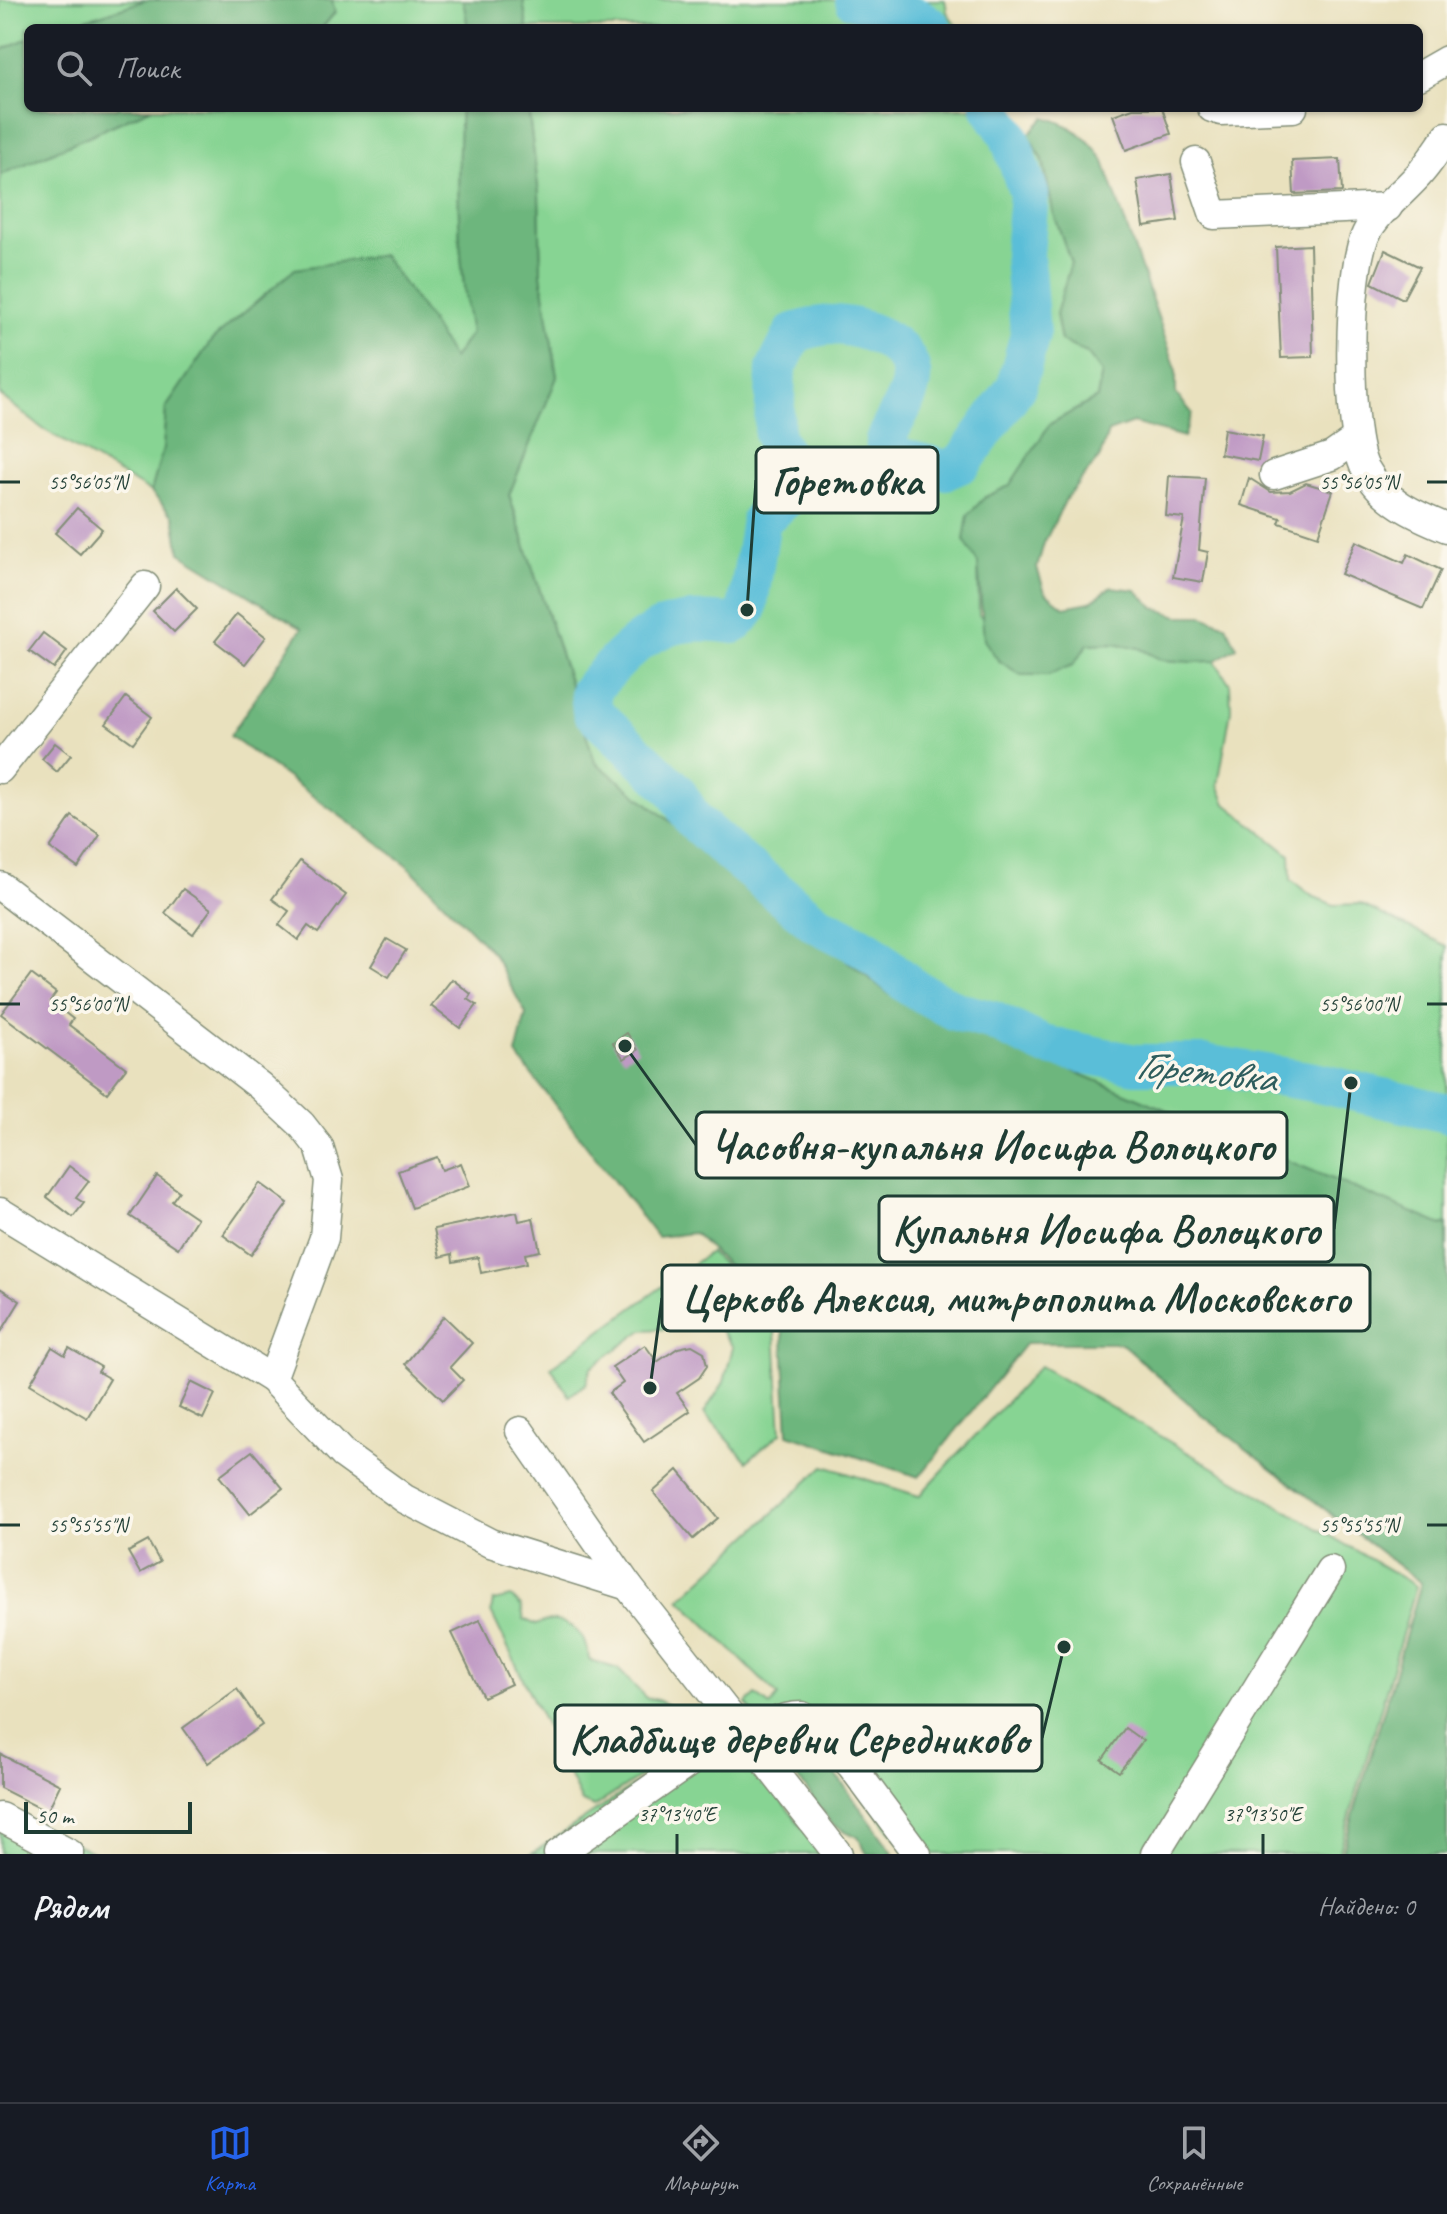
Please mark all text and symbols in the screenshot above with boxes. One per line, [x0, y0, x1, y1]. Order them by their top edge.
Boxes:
search box [24, 24, 1423, 112]
icon: search [52, 46, 96, 90]
text: Поиск [116, 49, 179, 87]
callout: Горетовка [756, 447, 938, 513]
text: Горетовка [772, 455, 926, 508]
text: 55°56'05"N [49, 470, 130, 495]
text: 55°56'05"N [1320, 470, 1401, 495]
text: 55°56'00"N [49, 992, 130, 1017]
text: 55°56'00"N [1320, 992, 1401, 1017]
water label: Горетовка [1134, 1038, 1282, 1106]
callout: Часовня-купальня Иосифа Волоцкого [696, 1112, 1287, 1178]
text: Часовня-купальня Иосифа Волоцкого [710, 1120, 1277, 1173]
callout: Купальня Иосифа Волоцкого [879, 1196, 1334, 1262]
text: Купальня Иосифа Волоцкого [892, 1204, 1323, 1257]
callout: Церковь Алексия, митрополита Московского [662, 1265, 1370, 1331]
text: Церковь Алексия, митрополита Московского [681, 1272, 1353, 1325]
text: 55°55'55"N [49, 1513, 130, 1538]
text: 55°55'55"N [1320, 1513, 1401, 1538]
callout: Кладбище деревни Середниково [555, 1705, 1042, 1771]
text: Кладбище деревни Середниково [569, 1713, 1033, 1766]
scale bar [24, 1798, 192, 1834]
text: 50 m [36, 1802, 73, 1830]
text: 37°13'40"E [638, 1802, 718, 1827]
text: 37°13'50"E [1224, 1802, 1304, 1827]
text: Рядом [32, 1885, 108, 1928]
text: Найдено: 0 [1318, 1890, 1415, 1923]
tab: Карта [205, 2121, 255, 2197]
tab: Маршрут [665, 2121, 737, 2197]
tab: Сохранённые [1147, 2121, 1242, 2197]

